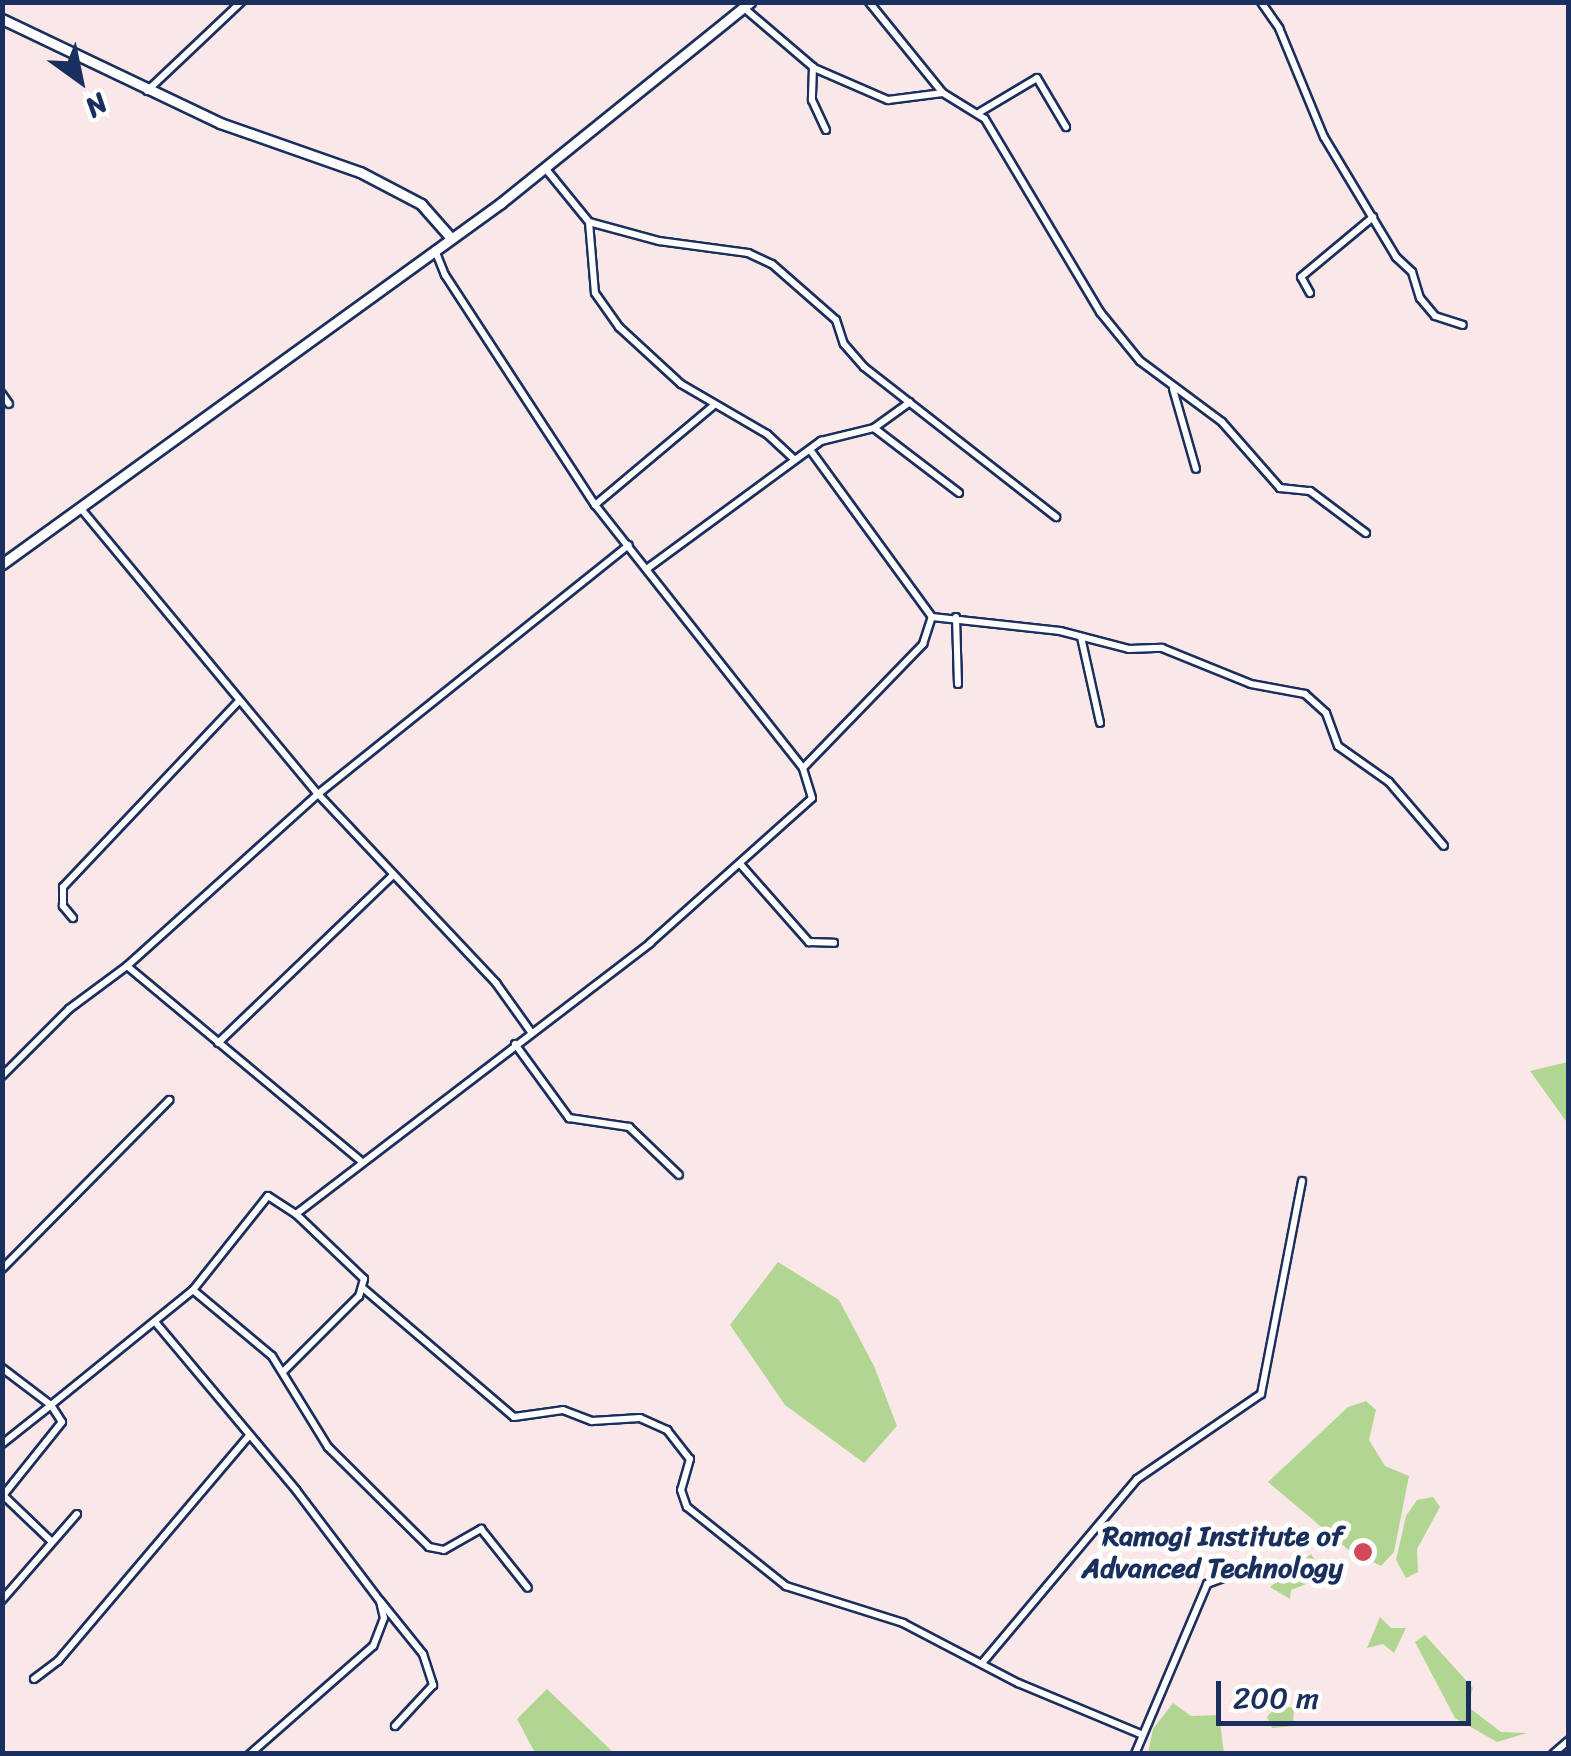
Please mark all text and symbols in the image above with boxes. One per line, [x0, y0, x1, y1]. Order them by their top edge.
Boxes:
north arrow [30, 30, 130, 130]
text: N [75, 80, 118, 131]
place label: Ramogi Institute of Advanced Technology [1081, 1519, 1343, 1585]
marker: Ramogi Institute of Advanced Technology [1352, 1541, 1374, 1563]
scale bar [1221, 1661, 1476, 1723]
text: 200 m [1233, 1671, 1319, 1725]

